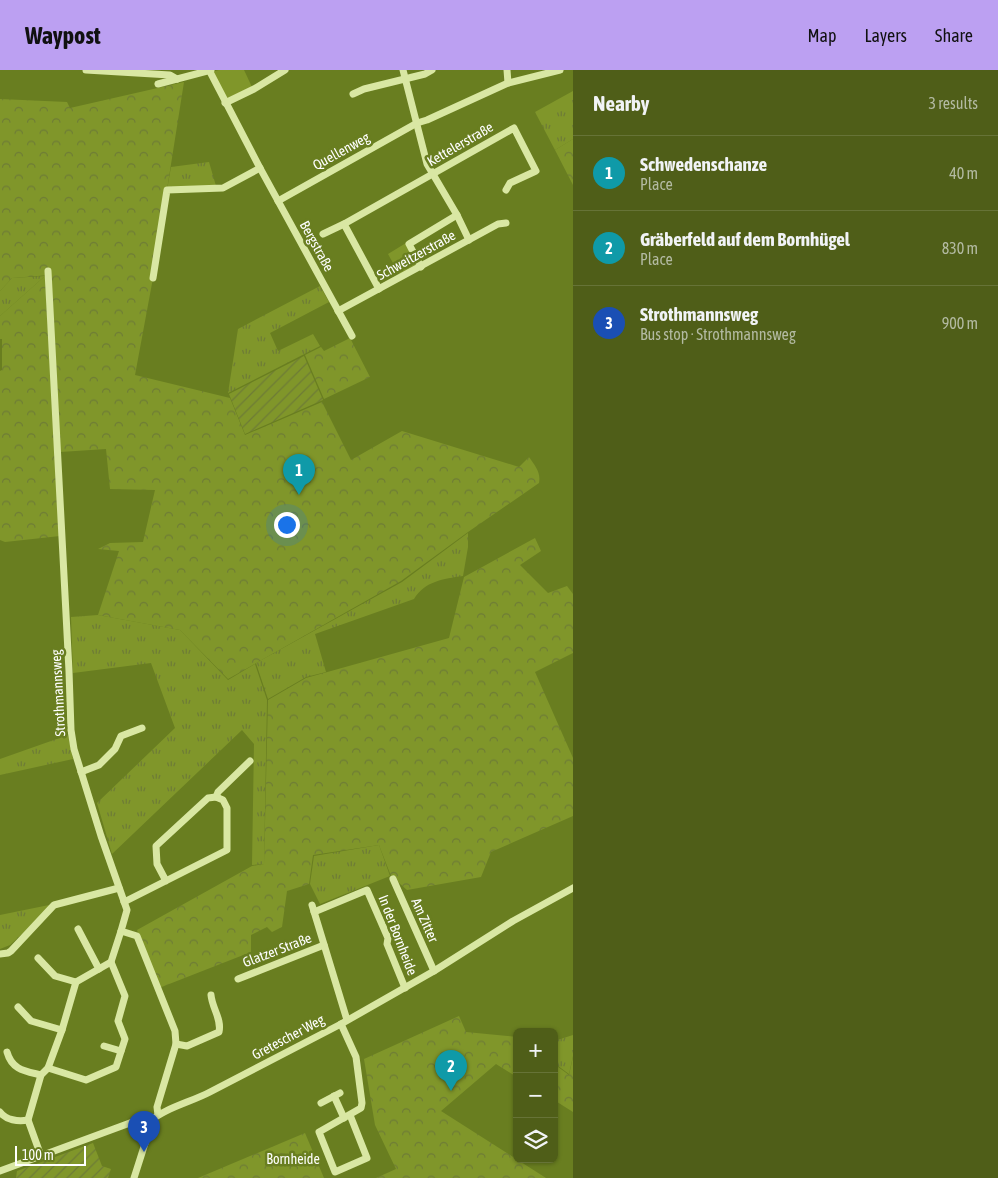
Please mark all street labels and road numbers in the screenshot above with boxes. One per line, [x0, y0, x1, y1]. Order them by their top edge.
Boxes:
street label: Kettelerstraße [424, 119, 496, 169]
street label: Quellenweg [310, 129, 372, 173]
street label: Bergstraße [297, 218, 337, 274]
street label: Schweitzerstraße [374, 227, 458, 283]
street label: Strothmannsweg [48, 649, 68, 737]
street label: In der Bornheide [375, 893, 421, 977]
street label: Am Zitter [408, 895, 442, 945]
street label: Glatzer Straße [240, 930, 314, 970]
street label: Gretescher Weg [249, 1011, 327, 1063]

